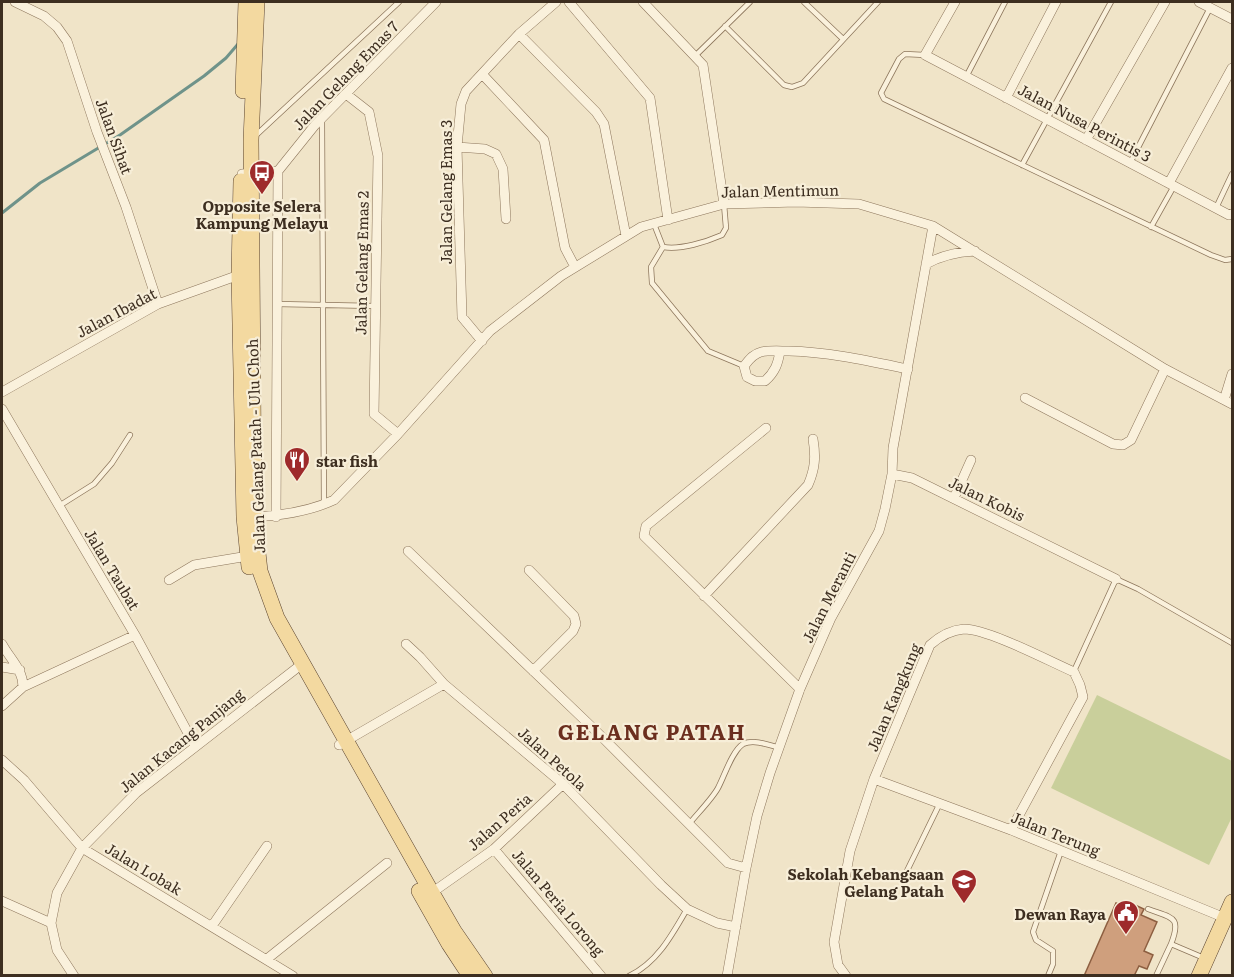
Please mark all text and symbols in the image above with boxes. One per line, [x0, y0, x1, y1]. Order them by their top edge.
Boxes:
street label: Jalan Gelang Emas 7 [287, 15, 404, 135]
street label: Jalan Nusa Perintis 3 [1014, 77, 1156, 167]
street label: Jalan Sihat [91, 95, 139, 177]
street label: Jalan Gelang Emas 3 [434, 120, 457, 264]
bus stop icon: Opposite Selera Kampung Melayu [247, 158, 277, 196]
street label: Jalan Mentimun [721, 177, 839, 203]
street label: Jalan Gelang Emas 2 [348, 190, 374, 335]
place label: Opposite Selera Kampung Melayu [195, 194, 329, 234]
street label: Jalan Ibadat [72, 281, 160, 343]
street label: Jalan Gelang Patah - Ulu Choh [240, 338, 270, 554]
restaurant icon: star fish [282, 445, 312, 483]
place label: star fish [316, 449, 378, 472]
street label: Jalan Kobis [945, 470, 1029, 526]
street label: Jalan Taubat [80, 524, 146, 614]
street label: Jalan Meranti [795, 547, 861, 647]
street label: Jalan Kangkung [860, 639, 926, 755]
street label: Jalan Kacang Panjang [114, 682, 249, 798]
district label: GELANG PATAH [558, 715, 746, 746]
street label: Jalan Petola [513, 721, 593, 796]
street label: Jalan Peria [462, 786, 537, 855]
street label: Jalan Terung [1008, 805, 1105, 862]
street label: Jalan Lobak [101, 836, 188, 900]
street label: Jalan Peria Lorong [507, 843, 611, 961]
place label: Sekolah Kebangsaan Gelang Patah [788, 862, 945, 902]
school or university icon: Sekolah Kebangsaan Gelang Patah [949, 867, 979, 905]
public building icon: Dewan Raya [1111, 898, 1141, 936]
place label: Dewan Raya [1014, 902, 1106, 925]

